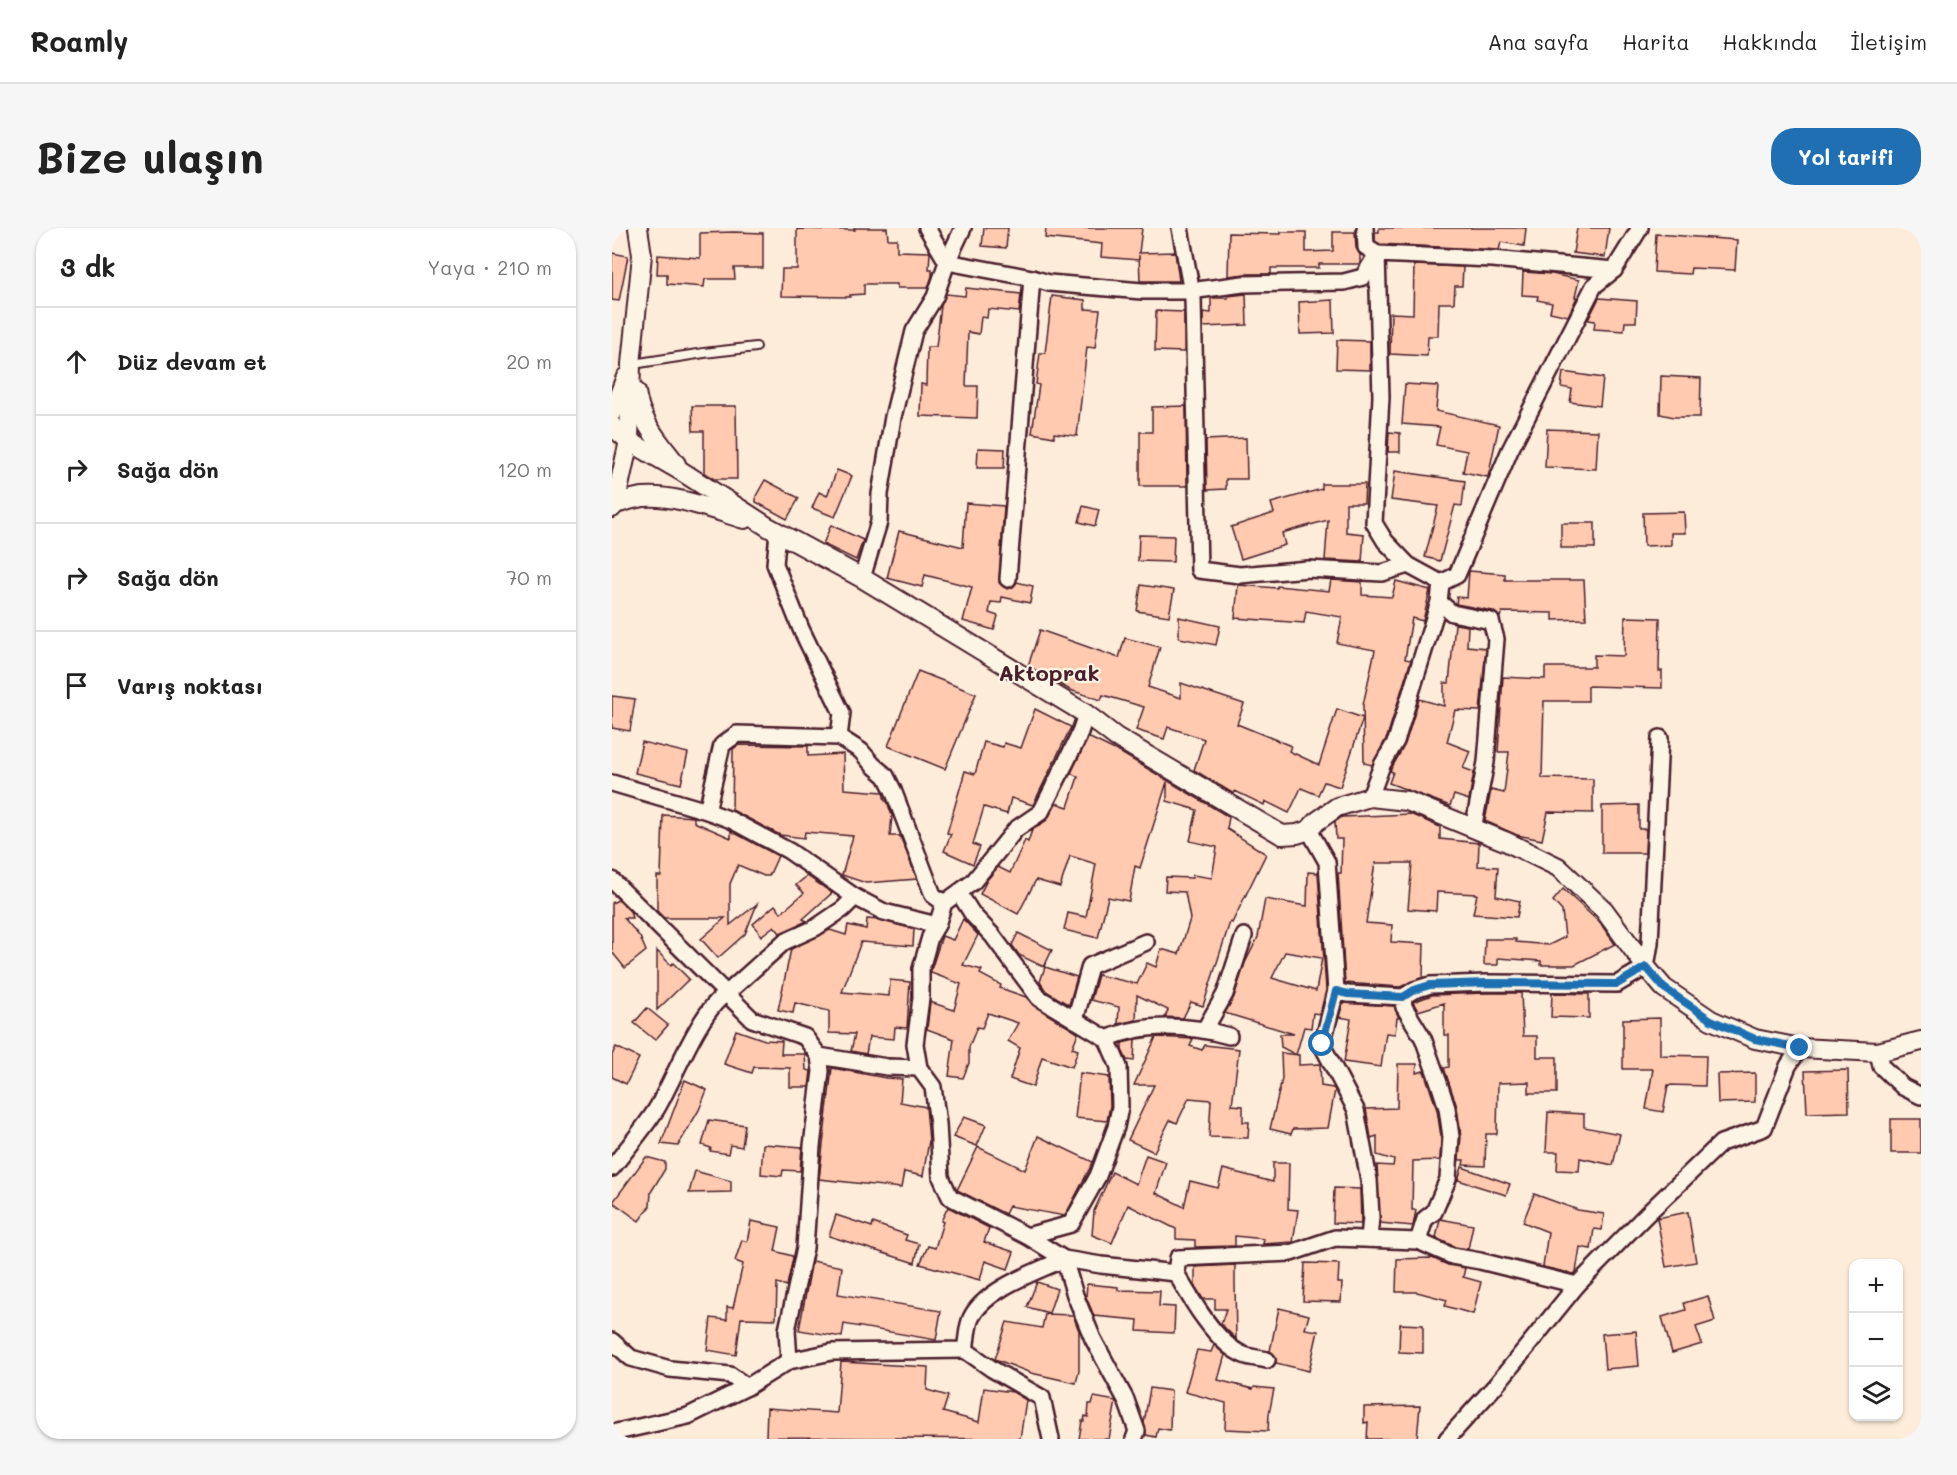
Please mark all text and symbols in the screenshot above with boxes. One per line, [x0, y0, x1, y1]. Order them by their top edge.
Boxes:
text: Roamly [30, 23, 129, 59]
text: Ana sayfa [1488, 28, 1589, 55]
text: Harita [1622, 28, 1690, 55]
text: Hakkında [1723, 28, 1817, 55]
text: İletişim [1850, 28, 1927, 55]
button: Yol tarifi [1771, 128, 1921, 185]
text: Bize ulaşın [36, 129, 264, 184]
text: 3 dk [60, 250, 115, 284]
text: Yaya · 210 m [427, 254, 552, 280]
icon: ahead [60, 345, 93, 378]
text: Düz devam et [117, 347, 266, 376]
text: 20 m [506, 348, 552, 374]
icon: right [60, 453, 93, 486]
text: Sağa dön [117, 455, 219, 484]
text: 120 m [497, 456, 552, 482]
icon: right [60, 561, 93, 594]
text: Sağa dön [117, 563, 219, 592]
text: 70 m [506, 564, 552, 590]
district label: Aktoprak [998, 658, 1100, 687]
icon: arrive [60, 669, 93, 702]
text: Varış noktası [117, 671, 263, 700]
route start [1308, 1030, 1334, 1056]
route end [1786, 1034, 1812, 1060]
map controls [1849, 1259, 1903, 1421]
button: + [1849, 1259, 1903, 1313]
button: − [1849, 1313, 1903, 1367]
button: layers [1849, 1367, 1903, 1421]

